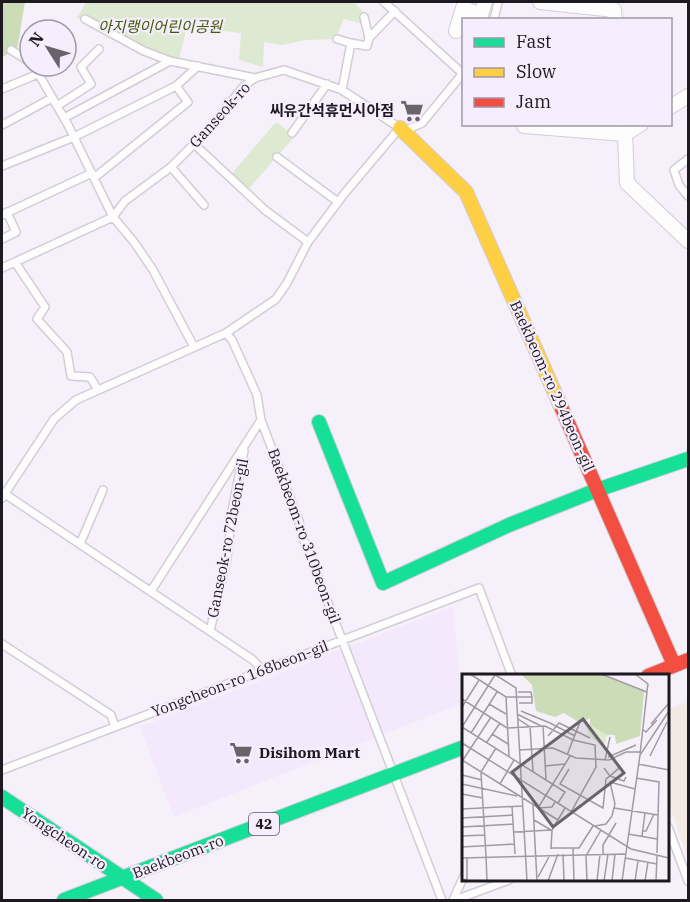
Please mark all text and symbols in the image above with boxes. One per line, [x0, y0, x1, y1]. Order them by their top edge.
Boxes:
park label: 아지랭이어린이공원 [98, 17, 223, 36]
north arrow [18, 18, 78, 78]
legend [462, 18, 672, 126]
text: N [24, 28, 48, 50]
text: Fast [516, 30, 551, 53]
text: Slow [516, 60, 556, 83]
street label: Ganseok-ro [185, 78, 254, 151]
text: Jam [516, 90, 551, 113]
supermarket icon: 씨유간석휴먼시아점 [399, 98, 425, 124]
place label: 씨유간석휴먼시아점 [270, 101, 394, 120]
street label: Baekbeom-ro 294beon-gil [506, 297, 599, 474]
street label: Baekbeom-ro 310beon-gil [264, 446, 345, 626]
street label: Ganseok-ro 72beon-gil [203, 457, 252, 619]
street label: Yongcheon-ro 168beon-gil [149, 636, 331, 721]
inset map [462, 674, 669, 881]
supermarket icon: Disihom Mart [228, 740, 254, 766]
place label: Disihom Mart [259, 743, 360, 762]
street label: Yongcheon-ro [18, 803, 111, 874]
road number: 42 [249, 813, 279, 835]
street label: Baekbeom-ro [130, 830, 226, 883]

